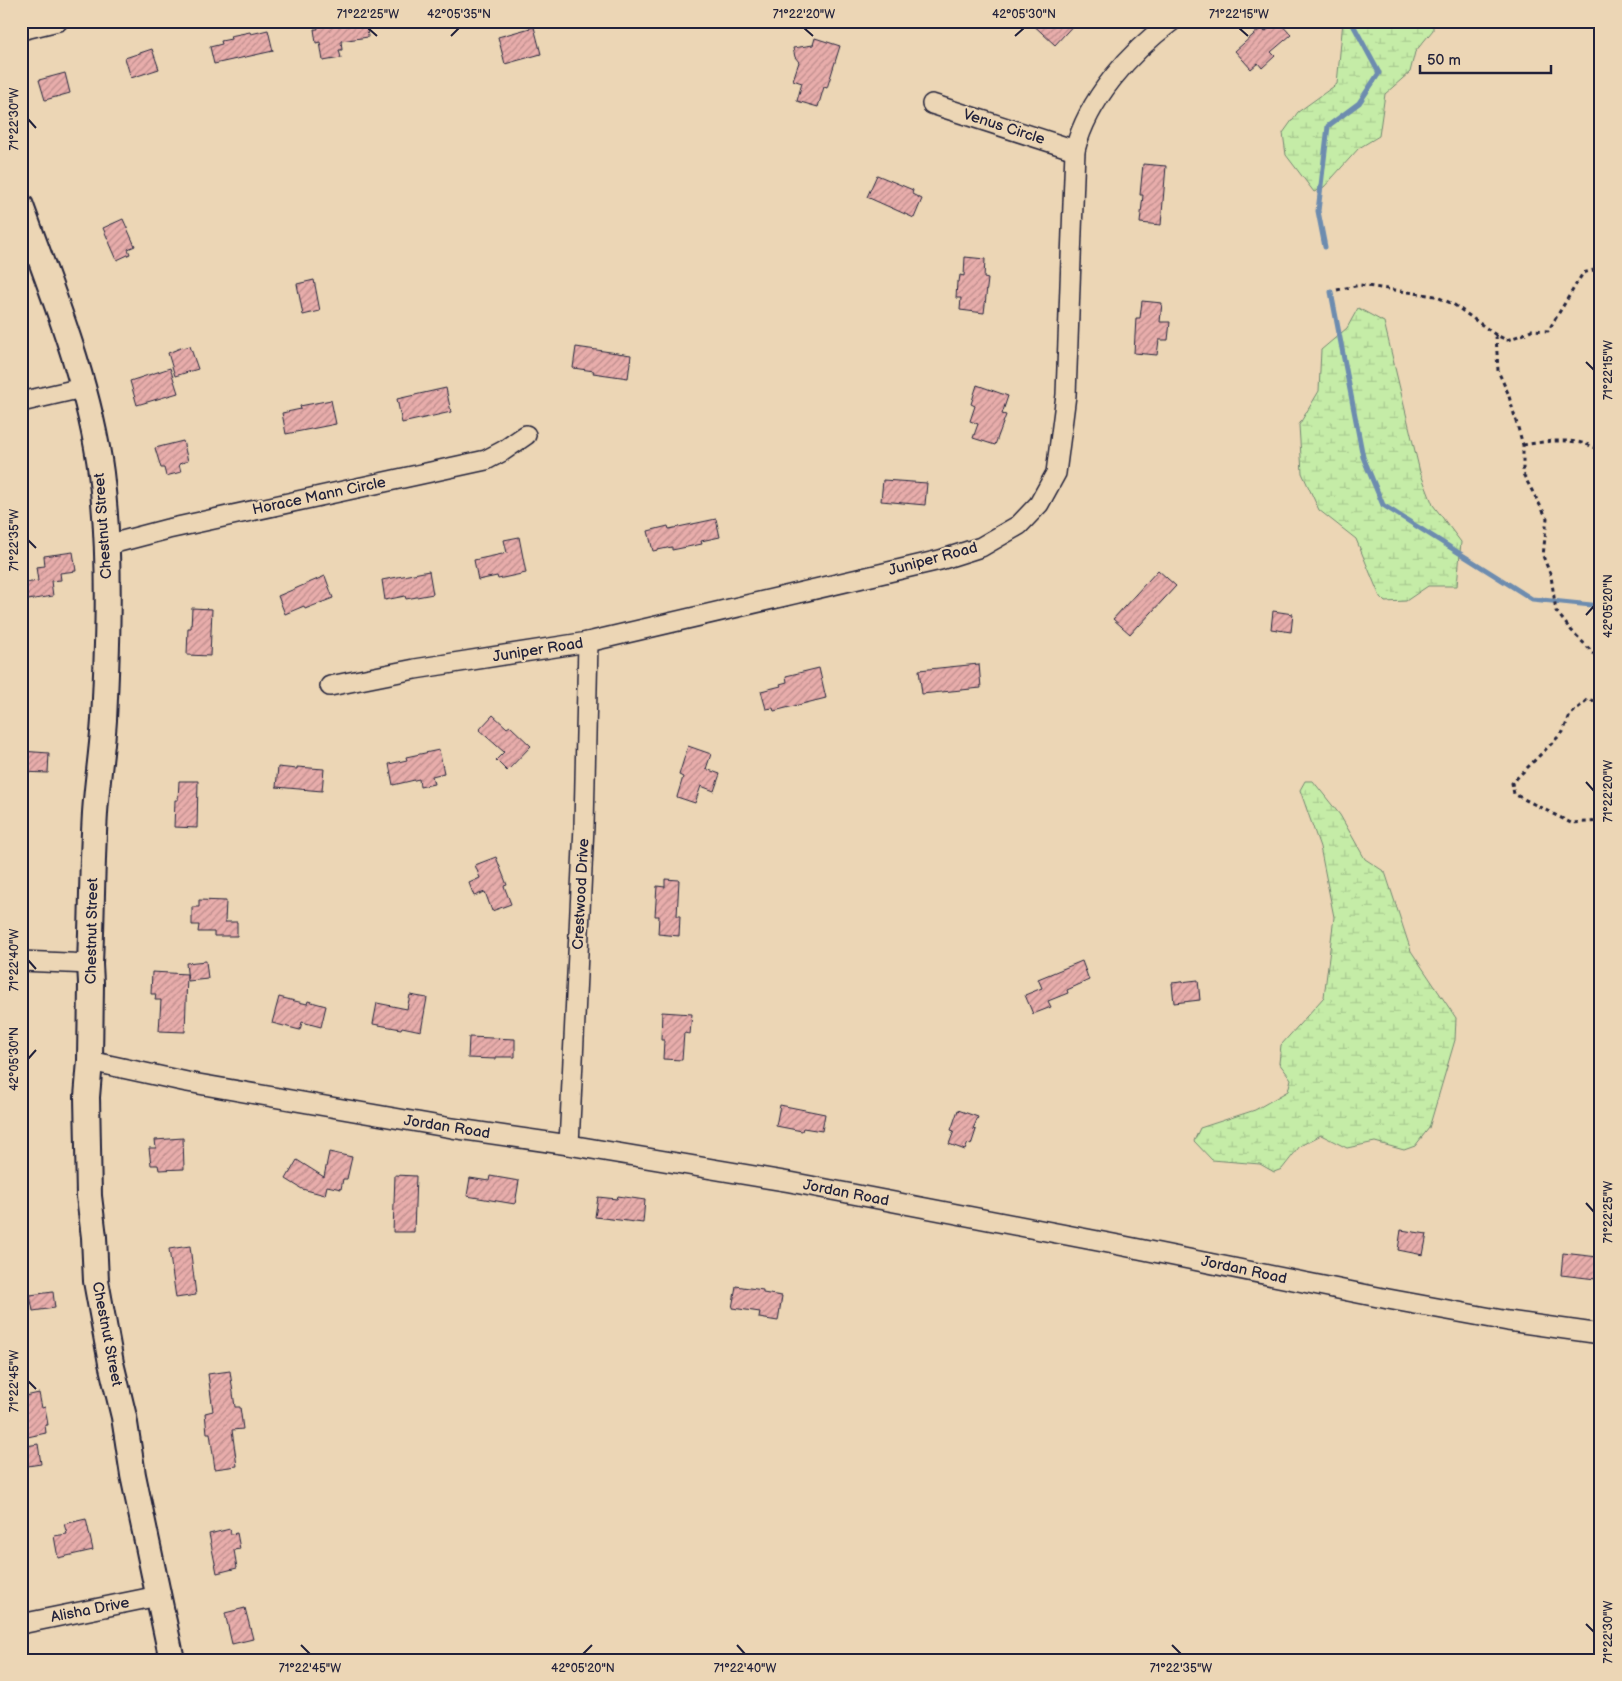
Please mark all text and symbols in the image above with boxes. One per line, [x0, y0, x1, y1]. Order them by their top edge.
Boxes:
text: 71°22'25"W [337, 7, 399, 22]
text: 42°05'35"N [427, 7, 491, 22]
text: 71°22'20"W [773, 7, 835, 22]
text: 42°05'30"N [992, 7, 1056, 22]
text: 71°22'15"W [1209, 7, 1269, 22]
scale bar [1420, 42, 1551, 74]
text: 50 m [1427, 51, 1461, 70]
text: 71°22'30"W [7, 88, 22, 150]
street label: Venus Circle [961, 105, 1047, 149]
text: 71°22'15"W [1601, 340, 1616, 400]
street label: Chestnut Street [90, 472, 116, 580]
street label: Horace Mann Circle [251, 473, 388, 519]
text: 71°22'35"W [7, 509, 22, 571]
street label: Juniper Road [886, 538, 980, 580]
text: 42°05'20"N [1601, 574, 1616, 638]
street label: Juniper Road [491, 633, 585, 667]
text: 71°22'20"W [1601, 760, 1616, 822]
street label: Crestwood Drive [569, 838, 593, 950]
street label: Chestnut Street [82, 877, 102, 984]
text: 71°22'40"W [7, 929, 22, 991]
text: 42°05'30"N [7, 1027, 22, 1091]
street label: Jordan Road [403, 1111, 491, 1143]
street label: Jordan Road [801, 1175, 891, 1211]
text: 71°22'25"W [1601, 1181, 1616, 1243]
street label: Jordan Road [1199, 1252, 1289, 1288]
street label: Chestnut Street [88, 1280, 127, 1388]
text: 71°22'45"W [7, 1350, 22, 1412]
street label: Alisha Drive [49, 1593, 131, 1627]
text: 71°22'30"W [1601, 1601, 1616, 1663]
text: 71°22'45"W [279, 1661, 341, 1676]
text: 42°05'20"N [551, 1661, 615, 1676]
text: 71°22'40"W [714, 1661, 776, 1676]
text: 71°22'35"W [1150, 1661, 1212, 1676]

